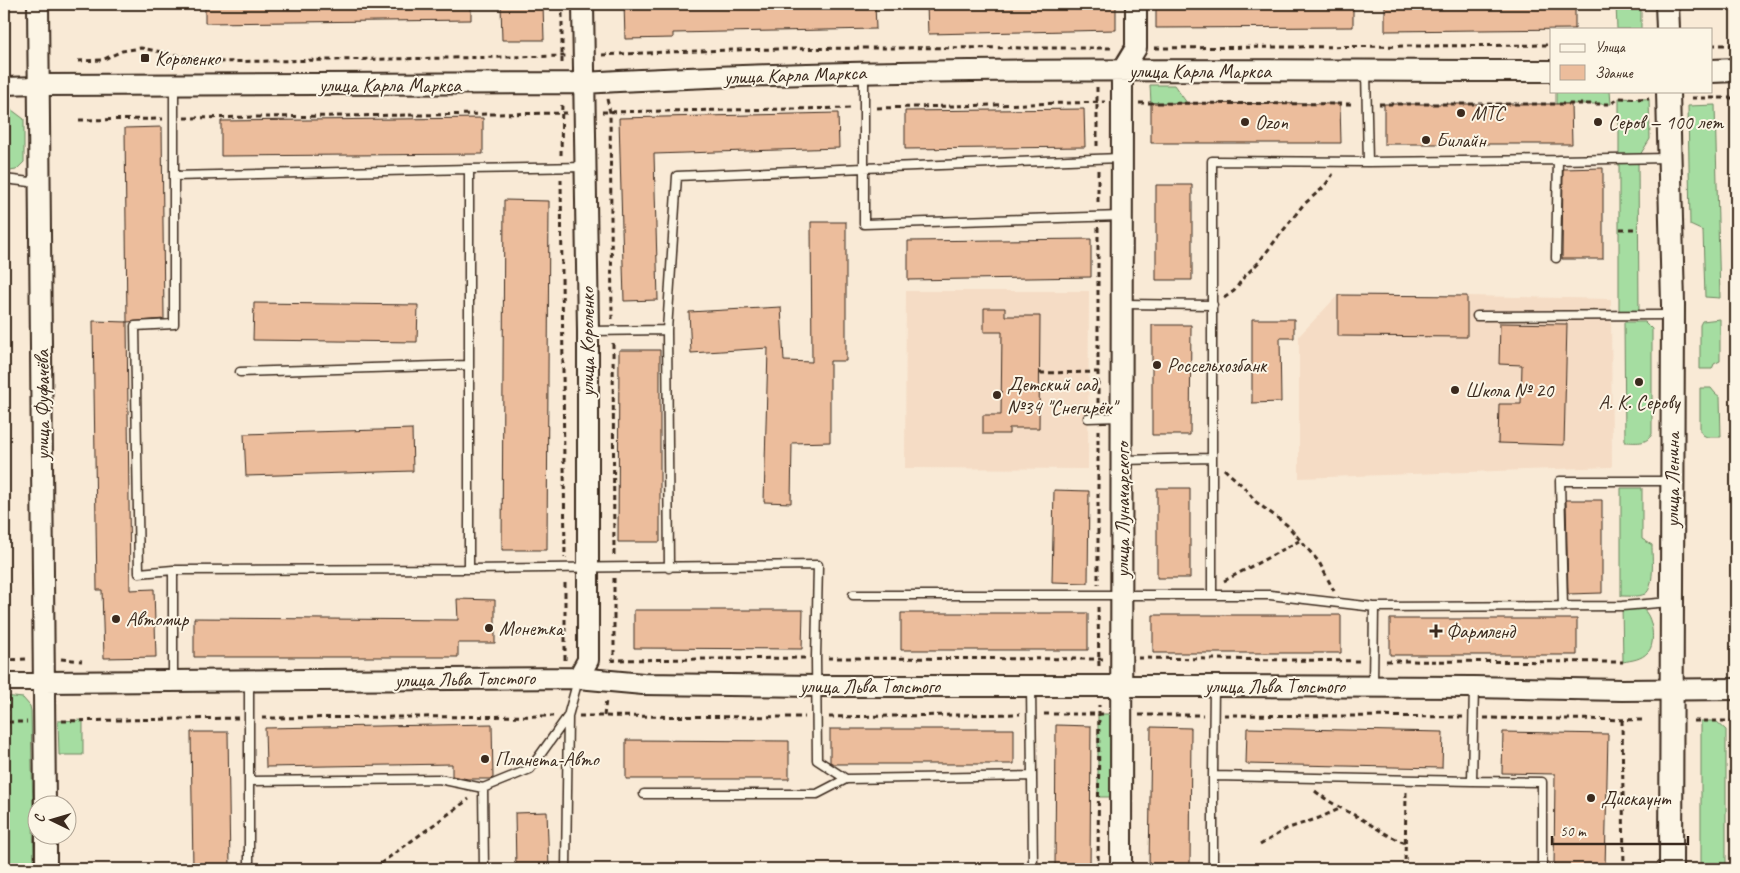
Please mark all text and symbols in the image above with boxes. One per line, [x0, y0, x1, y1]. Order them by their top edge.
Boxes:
legend [1550, 28, 1712, 92]
text: Улица [1595, 38, 1626, 57]
place label: Короленко [155, 46, 221, 71]
marker: Короленко [139, 52, 151, 64]
street label: улица Карла Маркса [1128, 59, 1272, 84]
street label: улица Карла Маркса [723, 60, 868, 90]
text: Здание [1595, 64, 1634, 83]
street label: улица Карла Маркса [318, 73, 462, 98]
place label: МТС [1471, 101, 1507, 126]
marker: МТС [1455, 107, 1467, 119]
place label: Ozon [1255, 110, 1289, 135]
place label: Серов — 100 лет [1608, 110, 1725, 135]
marker: Ozon [1239, 116, 1251, 128]
marker: Серов — 100 лет [1592, 116, 1604, 128]
place label: Билайн [1436, 128, 1488, 153]
marker: Билайн [1420, 134, 1432, 146]
street label: улица Короленко [575, 286, 600, 398]
street label: улица Фуфачёва [30, 348, 55, 461]
place label: Россельхозбанк [1167, 353, 1268, 378]
marker: Россельхозбанк [1151, 359, 1163, 371]
place label: Детский сад №34 "Снегирёк" [1007, 372, 1120, 420]
marker: А. К. Серову [1633, 376, 1645, 388]
place label: Школа № 20 [1465, 378, 1555, 403]
marker: Школа № 20 [1449, 384, 1461, 396]
marker: Детский сад №34 "Снегирёк" [991, 389, 1003, 401]
place label: А. К. Серову [1599, 390, 1682, 415]
street label: улица Ленина [1660, 431, 1685, 529]
street label: улица Луначарского [1110, 440, 1135, 579]
place label: Автомир [126, 607, 190, 632]
marker: Автомир [110, 613, 122, 625]
place label: Монетка [499, 616, 565, 641]
place label: Фармленд [1446, 619, 1516, 644]
marker: Монетка [483, 622, 495, 634]
marker: Фармленд [1430, 625, 1442, 637]
street label: улица Льва Толстого [394, 665, 536, 693]
street label: улица Льва Толстого [799, 674, 941, 699]
street label: улица Льва Толстого [1204, 674, 1346, 699]
place label: Планета-Авто [495, 747, 600, 772]
marker: Планета-Авто [479, 753, 491, 765]
place label: Дискаунт [1601, 786, 1672, 811]
marker: Дискаунт [1585, 792, 1597, 804]
north arrow [28, 796, 78, 846]
text: С [31, 813, 49, 823]
scale bar [1552, 813, 1689, 845]
text: 50 m [1560, 822, 1587, 841]

